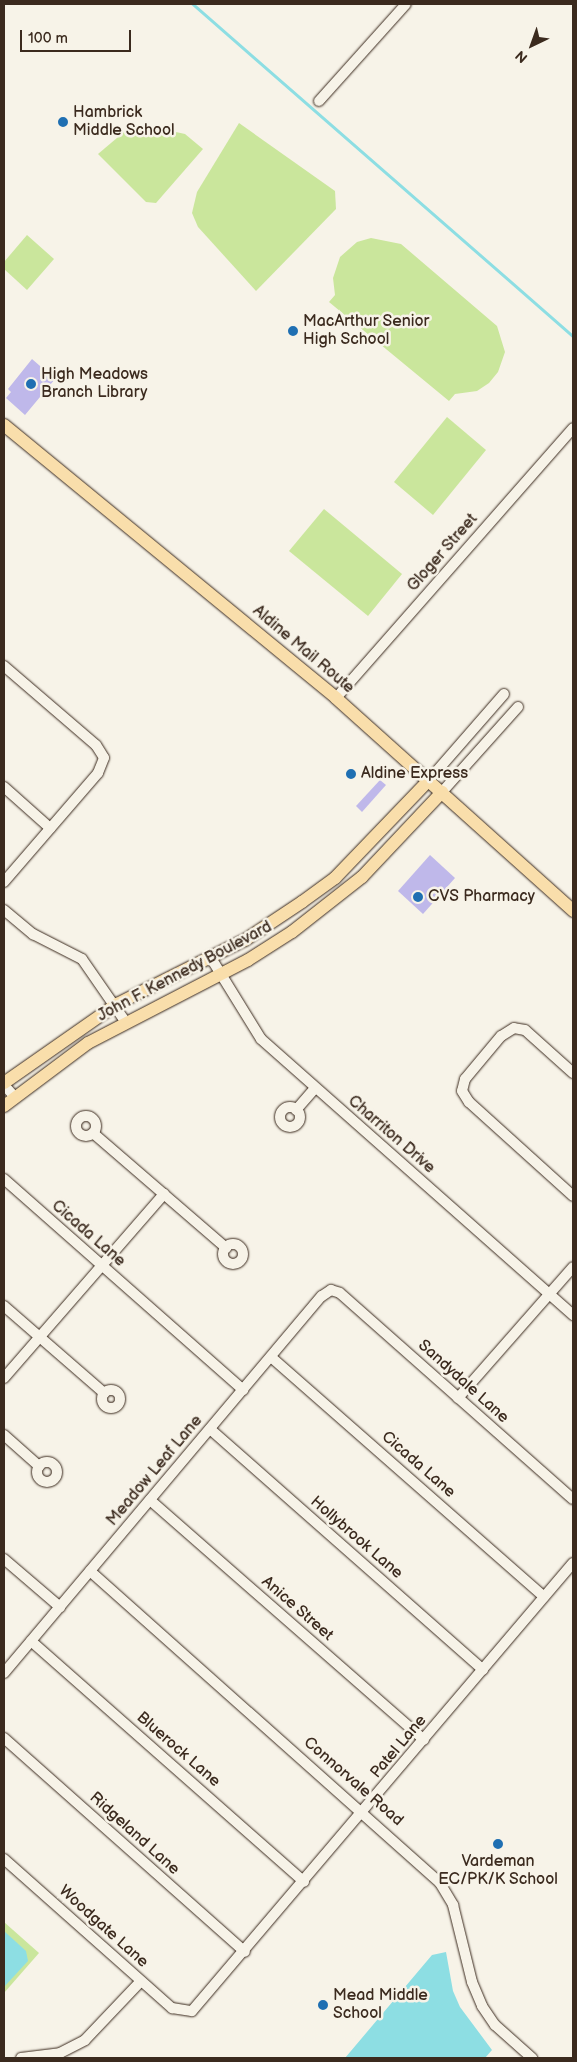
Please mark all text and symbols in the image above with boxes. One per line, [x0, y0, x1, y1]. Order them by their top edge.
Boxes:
scale bar [22, 20, 134, 52]
north arrow [507, 20, 557, 70]
text: 100 m [28, 29, 68, 48]
text: N [512, 47, 531, 66]
place label: Hambrick Middle School [73, 103, 175, 141]
marker: Hambrick Middle School [57, 116, 69, 128]
place label: MacArthur Senior High School [303, 312, 430, 350]
marker: MacArthur Senior High School [287, 325, 299, 337]
place label: High Meadows Branch Library [41, 365, 148, 403]
marker: High Meadows Branch Library [25, 378, 37, 390]
street label: Gloger Street [404, 510, 482, 596]
street label: Aldine Mail Route [248, 602, 358, 698]
place label: Aldine Express [361, 764, 468, 784]
marker: Aldine Express [345, 768, 357, 780]
place label: CVS Pharmacy [428, 887, 535, 907]
marker: CVS Pharmacy [412, 891, 424, 903]
street label: John F. Kennedy Boulevard [94, 918, 276, 1026]
street label: Charriton Drive [344, 1092, 438, 1178]
street label: Cicada Lane [47, 1197, 129, 1271]
street label: Sandydale Lane [414, 1336, 512, 1428]
street label: Meadow Leaf Lane [103, 1412, 207, 1530]
street label: Cicada Lane [377, 1428, 459, 1502]
street label: Hollybrook Lane [306, 1493, 406, 1583]
street label: Anice Street [257, 1573, 337, 1645]
street label: Bluerock Lane [132, 1708, 224, 1792]
street label: Patel Lane [367, 1711, 431, 1783]
street label: Connorvale Road [299, 1733, 407, 1831]
street label: Ridgeland Lane [85, 1789, 183, 1879]
marker: Vardeman EC/PK/K School [492, 1838, 504, 1850]
place label: Vardeman EC/PK/K School [438, 1852, 558, 1890]
street label: Woodgate Lane [54, 1882, 152, 1972]
place label: Mead Middle School [333, 1986, 428, 2024]
marker: Mead Middle School [317, 1999, 329, 2011]

